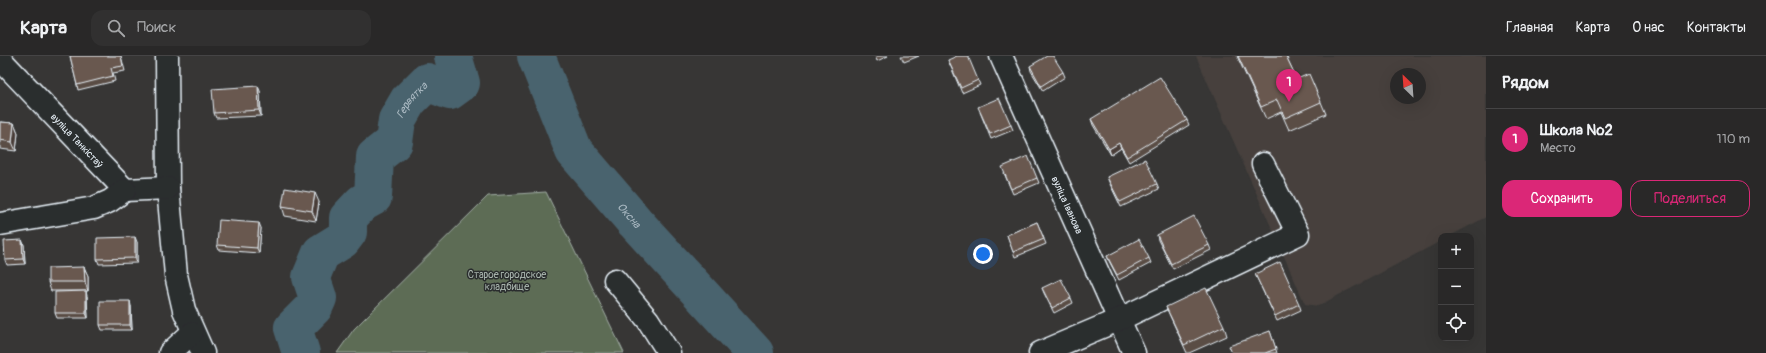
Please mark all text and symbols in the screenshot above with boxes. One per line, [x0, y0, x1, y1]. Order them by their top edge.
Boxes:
search box [91, 10, 371, 46]
text: Карта [20, 16, 67, 40]
icon: search [105, 17, 127, 39]
text: Поиск [137, 18, 176, 37]
text: Главная [1506, 19, 1553, 36]
text: Карта [1575, 19, 1610, 36]
text: О нас [1632, 19, 1665, 36]
text: Контакты [1687, 19, 1746, 36]
north arrow [1390, 68, 1426, 104]
pin: 1 [1276, 69, 1302, 102]
text: Рядом [1502, 72, 1549, 93]
water label: Гервятка [394, 79, 431, 121]
street label: вуліца Танкістаў [48, 111, 106, 171]
text: Школа №2 [1540, 121, 1613, 140]
text: 1 [1512, 131, 1518, 147]
text: 110 m [1717, 131, 1750, 147]
text: Место [1540, 140, 1576, 156]
street label: вуліца Іванова [1049, 175, 1085, 236]
button: Сохранить [1502, 180, 1622, 217]
button: Поделиться [1630, 180, 1750, 217]
water label: Оксна [614, 200, 644, 231]
map controls [1438, 233, 1474, 341]
button: + [1438, 233, 1474, 269]
your location [973, 244, 993, 264]
park label: Старое городское кладбище [468, 269, 546, 293]
button: − [1438, 269, 1474, 305]
button: locate [1438, 305, 1474, 341]

